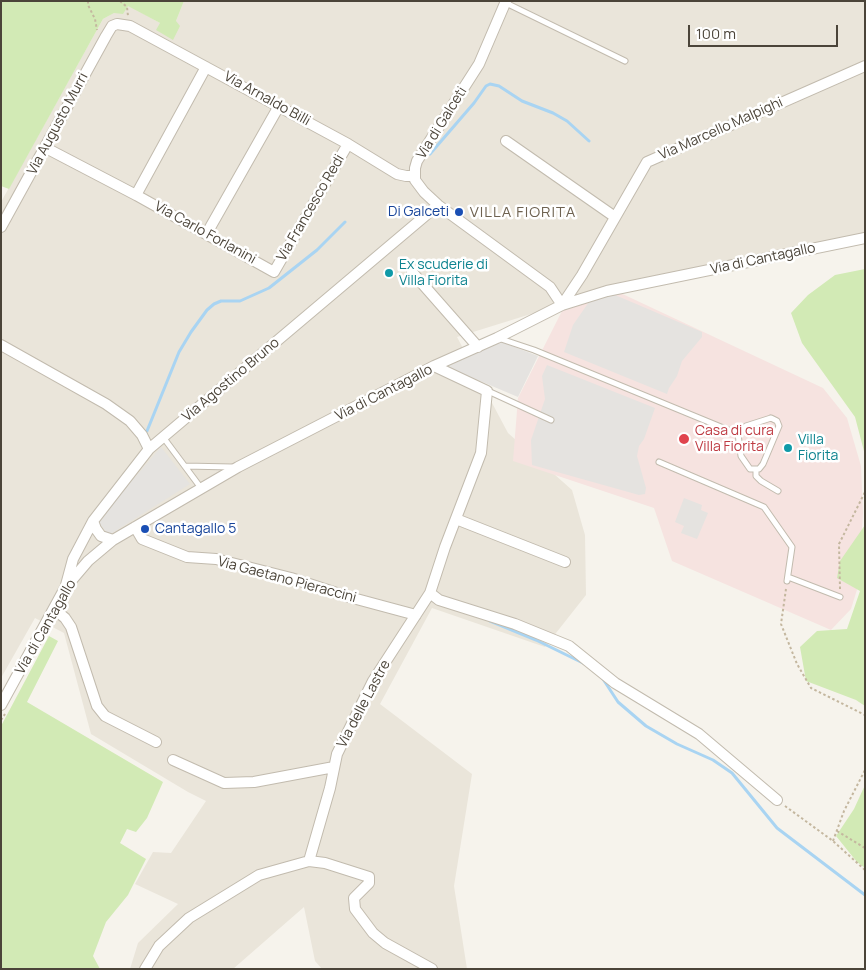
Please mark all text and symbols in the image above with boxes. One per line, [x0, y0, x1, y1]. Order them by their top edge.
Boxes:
scale bar [691, 15, 841, 47]
text: 100 m [696, 23, 736, 44]
street label: Via Arnaldo Billi [221, 68, 313, 130]
street label: Via Augusto Murri [24, 70, 92, 178]
street label: Via di Galceti [413, 84, 471, 162]
street label: Via Marcello Malpighi [656, 94, 786, 164]
street label: Via Francesco Redi [274, 152, 348, 264]
street label: Via Carlo Forlanini [151, 198, 259, 268]
place label: Di Galceti [388, 204, 449, 220]
district label: VILLA FIORITA [468, 204, 578, 222]
marker: Di Galceti [453, 206, 465, 218]
street label: Via di Cantagallo [709, 240, 817, 278]
place label: Ex scuderie di Villa Fiorita [399, 257, 488, 290]
marker: Ex scuderie di Villa Fiorita [383, 267, 395, 279]
street label: Via Agostino Bruno [179, 335, 283, 425]
street label: Via di Cantagallo [333, 361, 435, 425]
place label: Casa di cura Villa Fiorita [695, 423, 774, 456]
marker: Casa di cura Villa Fiorita [677, 432, 691, 446]
place label: Villa Fiorita [798, 432, 838, 464]
marker: Villa Fiorita [782, 442, 794, 454]
place label: Cantagallo 5 [155, 521, 236, 537]
marker: Cantagallo 5 [139, 523, 151, 535]
street label: Via Gaetano Pieraccini [216, 553, 358, 607]
street label: Via di Cantagallo [12, 577, 80, 677]
street label: Via delle Lastre [334, 657, 394, 751]

